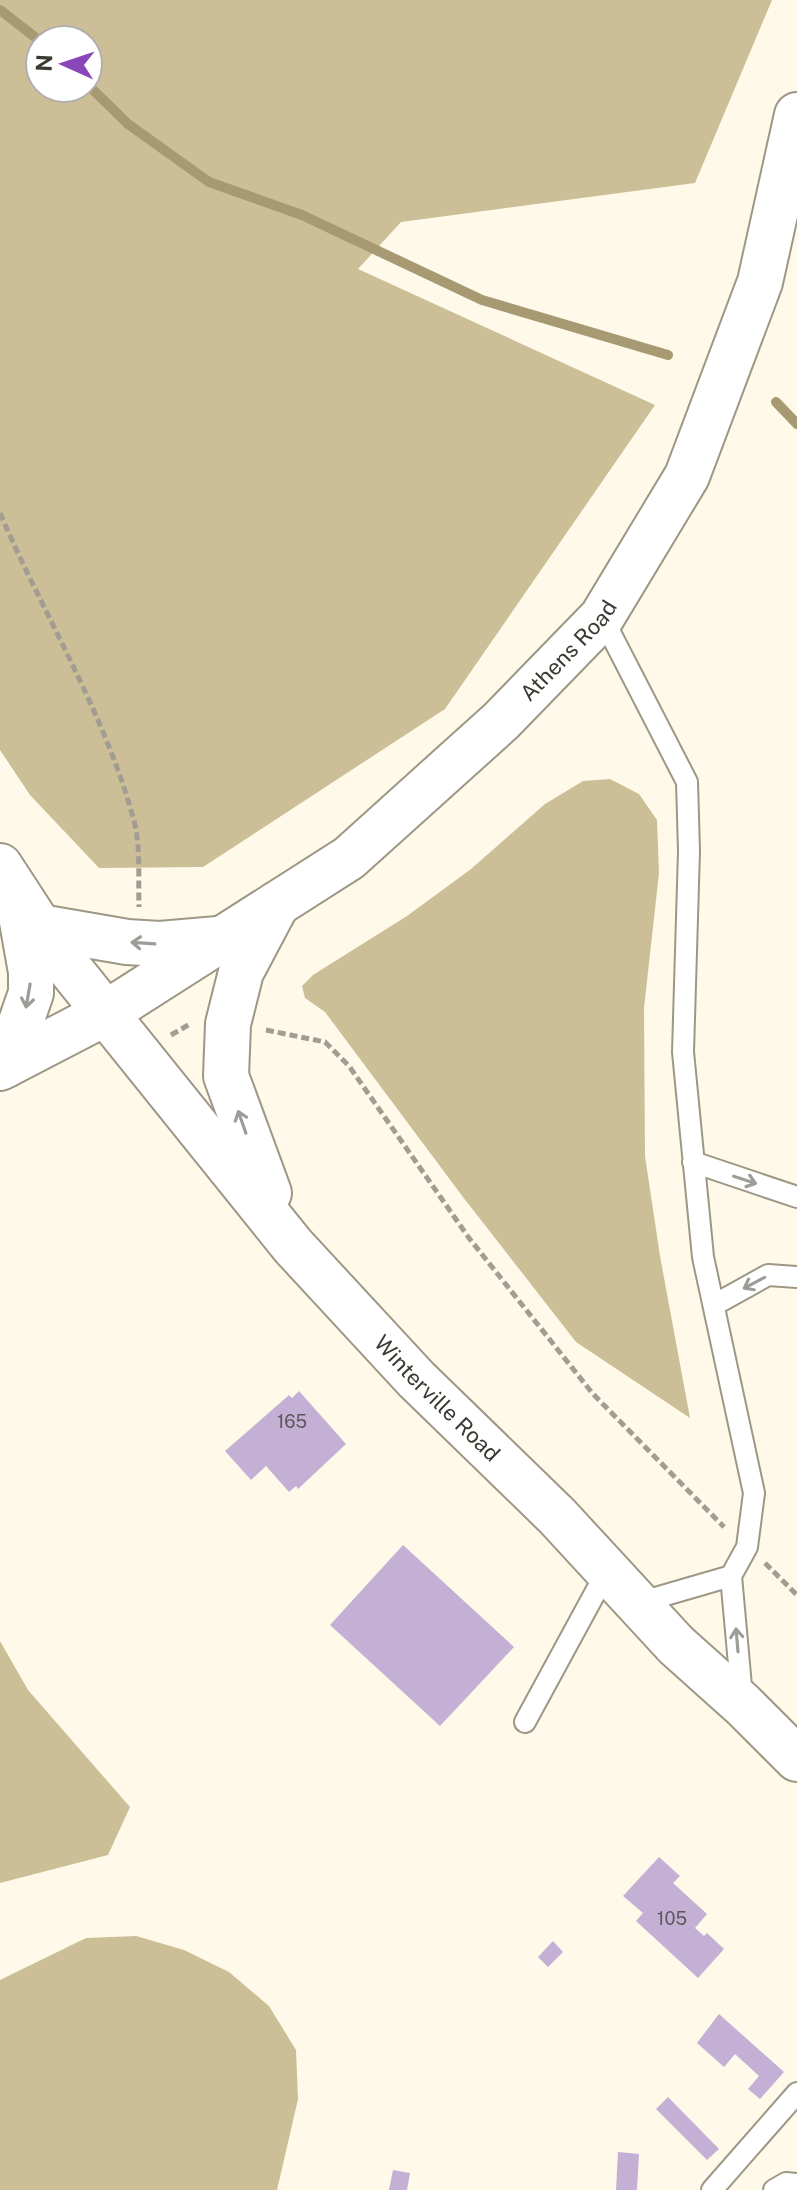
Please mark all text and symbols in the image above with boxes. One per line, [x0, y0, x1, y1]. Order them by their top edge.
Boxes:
north arrow [24, 24, 104, 104]
text: N [31, 54, 57, 72]
street label: Athens Road [515, 595, 622, 706]
one-way arrow [130, 935, 157, 950]
one-way arrow [20, 983, 35, 1008]
one-way arrow [234, 1111, 248, 1135]
one-way arrow [732, 1173, 757, 1188]
one-way arrow [742, 1276, 766, 1291]
street label: Winterville Road [369, 1330, 506, 1467]
house number: 165 [277, 1411, 307, 1432]
one-way arrow [729, 1627, 744, 1654]
house number: 105 [657, 1908, 687, 1929]

